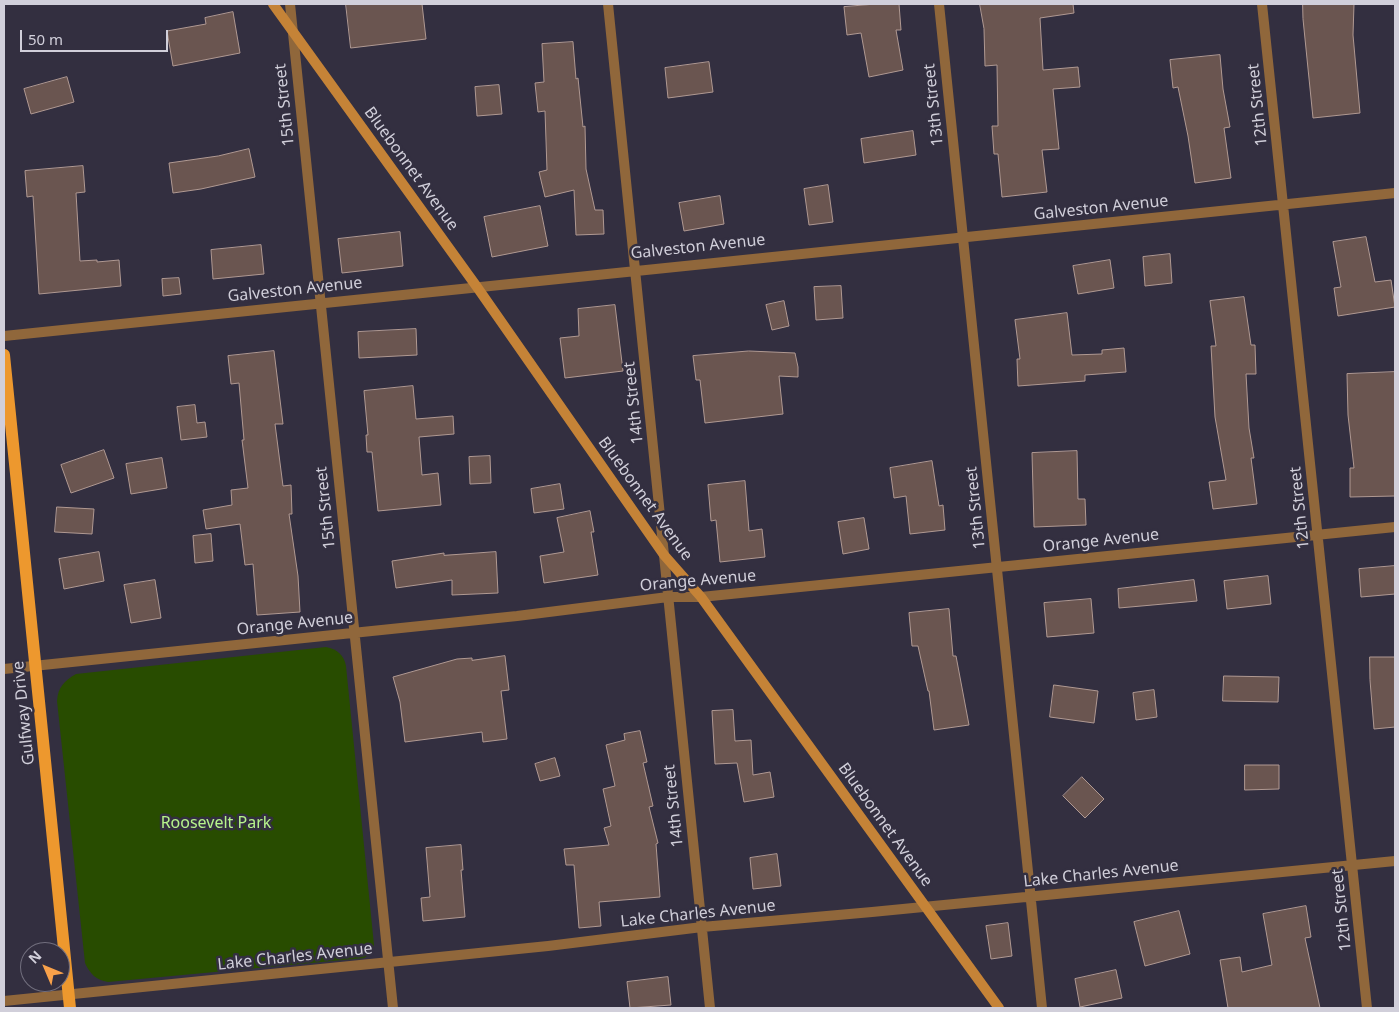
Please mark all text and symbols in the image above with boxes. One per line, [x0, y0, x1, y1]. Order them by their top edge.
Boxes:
scale bar [22, 20, 170, 52]
text: 50 m [28, 29, 63, 49]
street label: 15th Street [271, 63, 299, 147]
street label: 13th Street [920, 63, 948, 147]
street label: 12th Street [1244, 63, 1272, 147]
street label: Bluebonnet Avenue [360, 104, 462, 234]
street label: Galveston Avenue [1033, 191, 1169, 225]
street label: Galveston Avenue [630, 230, 766, 264]
street label: Galveston Avenue [227, 273, 363, 307]
street label: 14th Street [620, 361, 648, 445]
street label: Bluebonnet Avenue [594, 434, 696, 564]
street label: 15th Street [312, 466, 340, 550]
street label: 13th Street [962, 466, 990, 550]
street label: 12th Street [1286, 466, 1314, 550]
street label: Orange Avenue [1042, 525, 1160, 557]
street label: Orange Avenue [639, 566, 757, 596]
street label: Orange Avenue [236, 608, 354, 640]
street label: Gulfway Drive [9, 660, 39, 766]
street label: Bluebonnet Avenue [834, 760, 936, 890]
street label: 14th Street [660, 764, 688, 848]
park label: Roosevelt Park [161, 813, 271, 833]
street label: Lake Charles Avenue [1023, 856, 1179, 892]
street label: 12th Street [1328, 868, 1356, 952]
street label: Lake Charles Avenue [620, 896, 776, 932]
street label: Lake Charles Avenue [217, 939, 373, 975]
north arrow [20, 942, 70, 992]
text: N [24, 946, 45, 967]

